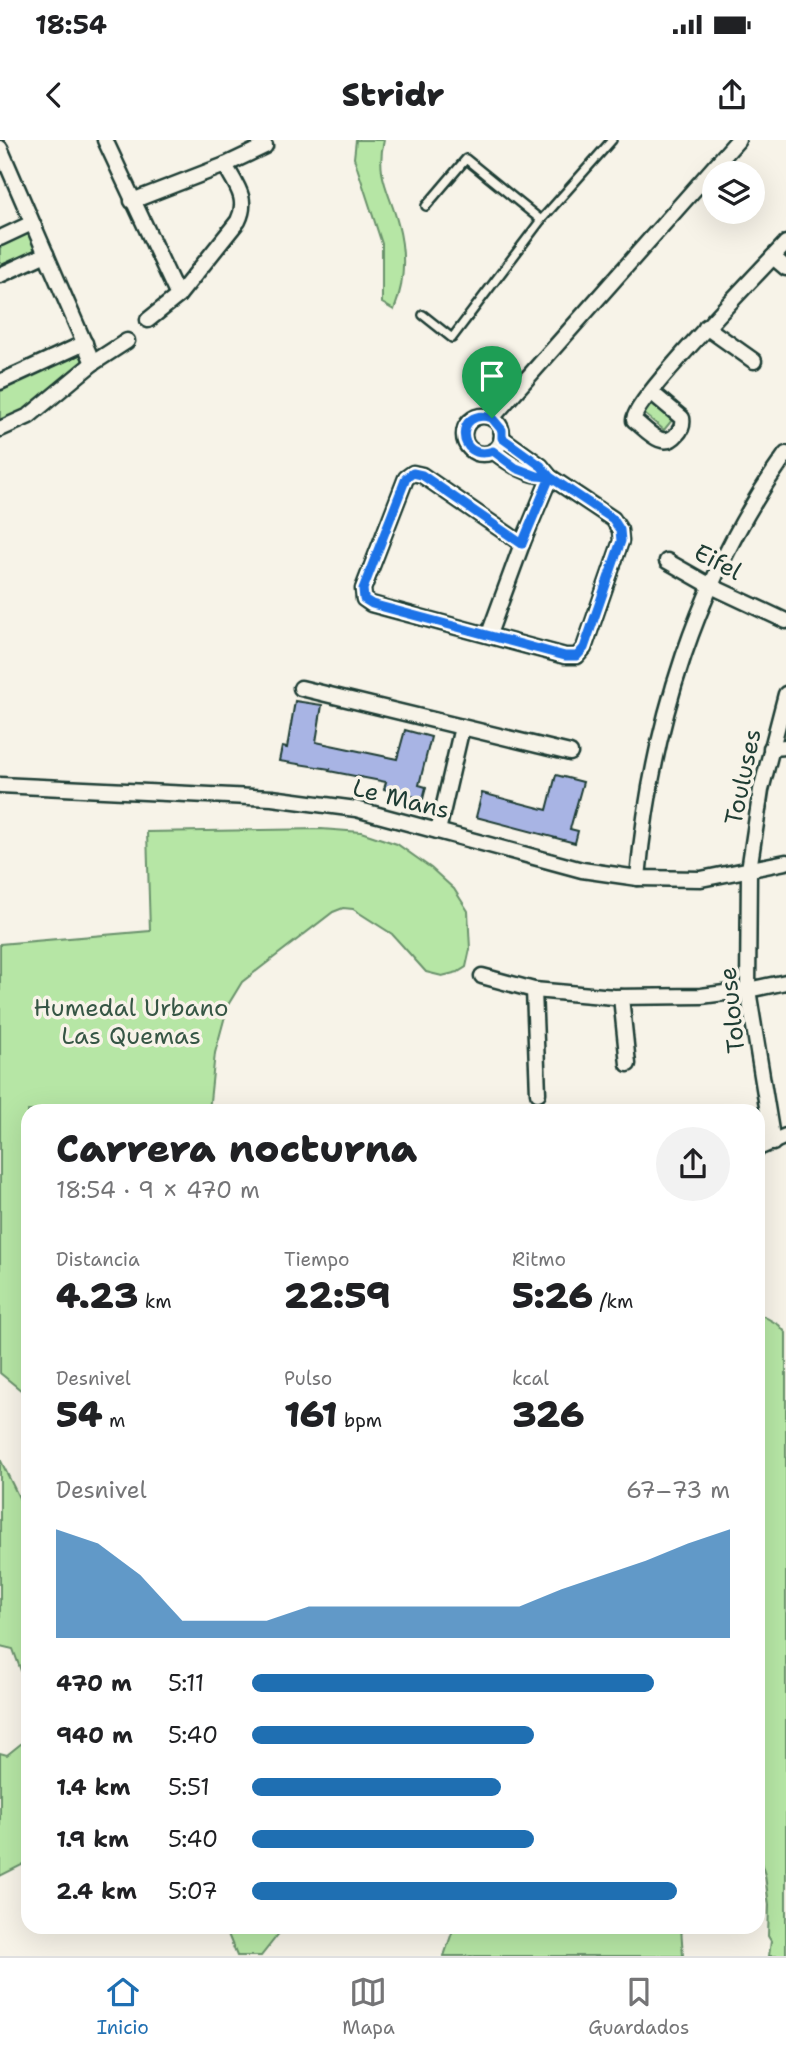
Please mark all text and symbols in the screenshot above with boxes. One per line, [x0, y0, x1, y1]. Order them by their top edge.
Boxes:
text: 18:54 [35, 7, 107, 42]
text: Stridr [342, 73, 444, 116]
icon: back [35, 76, 73, 114]
icon: share [713, 76, 751, 114]
map controls [702, 161, 765, 224]
button: layers [702, 161, 765, 224]
pin [462, 346, 522, 418]
icon: arrive [473, 357, 511, 395]
street label: Eifel [689, 536, 748, 588]
street label: Touluses [717, 726, 769, 828]
street label: Le Mans [349, 772, 453, 826]
street label: Tolouse [712, 965, 752, 1055]
park label: Humedal Urbano Las Quemas [33, 992, 229, 1052]
text: Carrera nocturna [56, 1123, 417, 1174]
button: share [656, 1127, 730, 1201]
text: 18:54 · 9 × 470 m [56, 1175, 260, 1205]
text: Distancia [56, 1247, 140, 1272]
text: Tiempo [284, 1247, 350, 1272]
text: Ritmo [512, 1247, 566, 1272]
text: 4.23 [56, 1272, 138, 1319]
text: 22:59 [284, 1272, 391, 1319]
text: 5:26 [512, 1272, 593, 1319]
text: km [138, 1289, 172, 1314]
text: /km [593, 1289, 634, 1314]
text: Desnivel [56, 1366, 131, 1391]
text: Pulso [284, 1366, 332, 1391]
text: kcal [512, 1366, 549, 1391]
text: 54 [56, 1391, 103, 1438]
text: 161 [284, 1391, 338, 1438]
text: 326 [512, 1391, 584, 1438]
text: m [103, 1408, 125, 1433]
text: bpm [338, 1408, 382, 1433]
text: Desnivel [56, 1475, 147, 1505]
text: 67–73 m [626, 1475, 730, 1505]
text: 470 m [56, 1668, 132, 1698]
text: 5:11 [168, 1668, 204, 1698]
text: 940 m [56, 1720, 133, 1750]
text: 5:40 [168, 1720, 218, 1750]
text: 1.4 km [56, 1772, 130, 1802]
text: 5:51 [168, 1772, 210, 1802]
text: 1.9 km [56, 1824, 129, 1854]
text: 5:40 [168, 1824, 218, 1854]
text: 2.4 km [56, 1876, 137, 1906]
text: 5:07 [168, 1876, 218, 1906]
tab: Inicio [97, 1973, 149, 2040]
tab: Mapa [342, 1973, 395, 2040]
tab: Guardados [588, 1973, 689, 2040]

